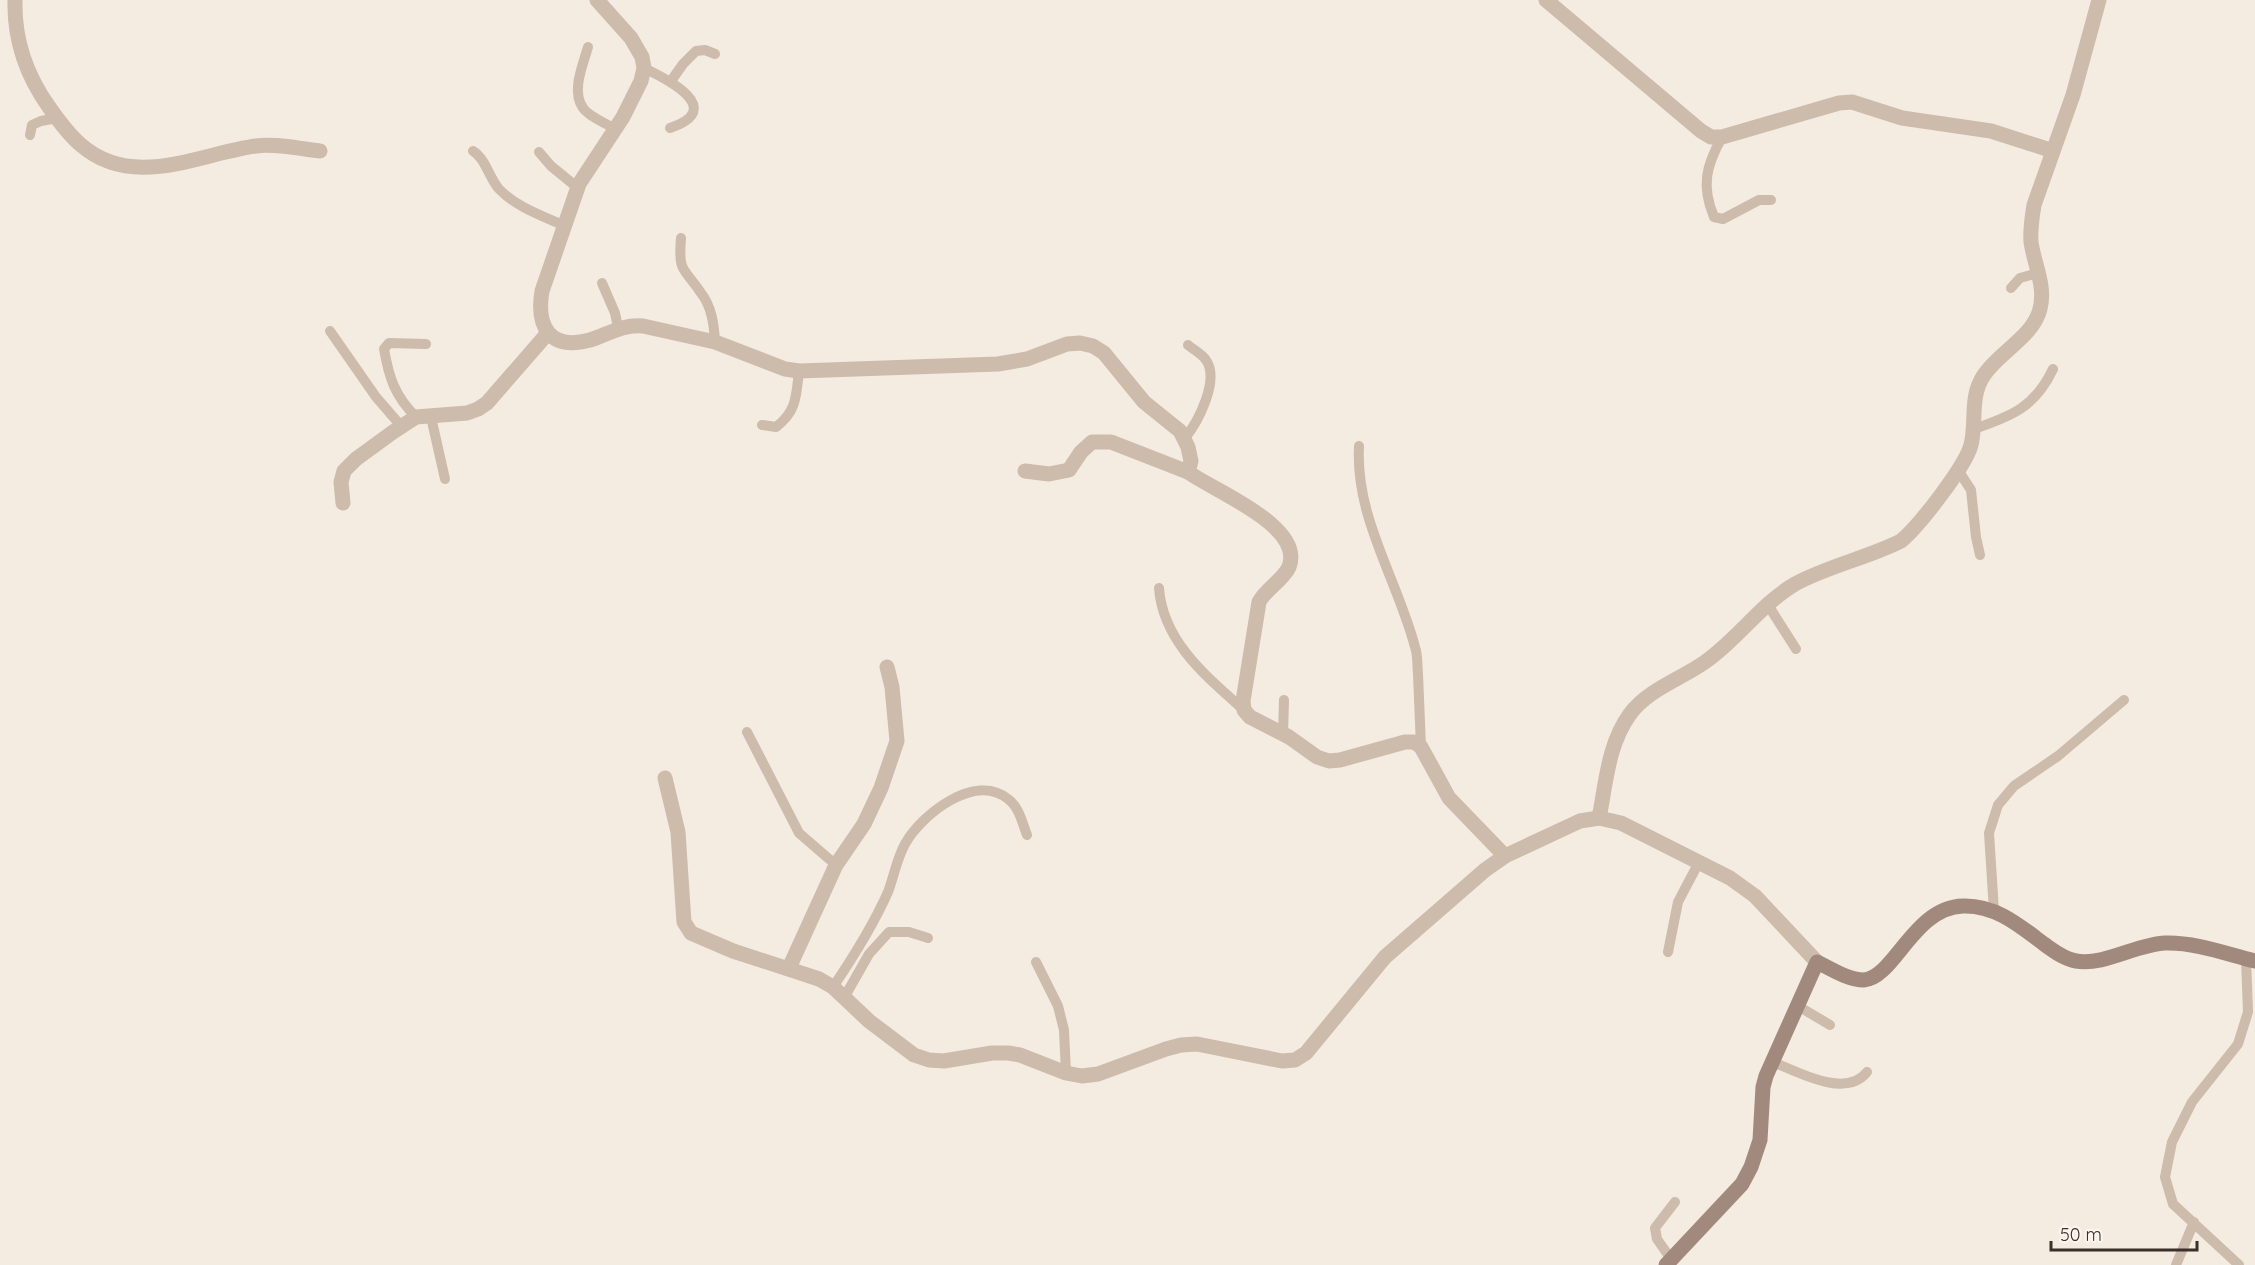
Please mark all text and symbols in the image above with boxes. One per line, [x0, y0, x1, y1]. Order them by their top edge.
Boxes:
scale bar [2051, 1214, 2196, 1252]
text: 50 m [2060, 1223, 2102, 1246]

